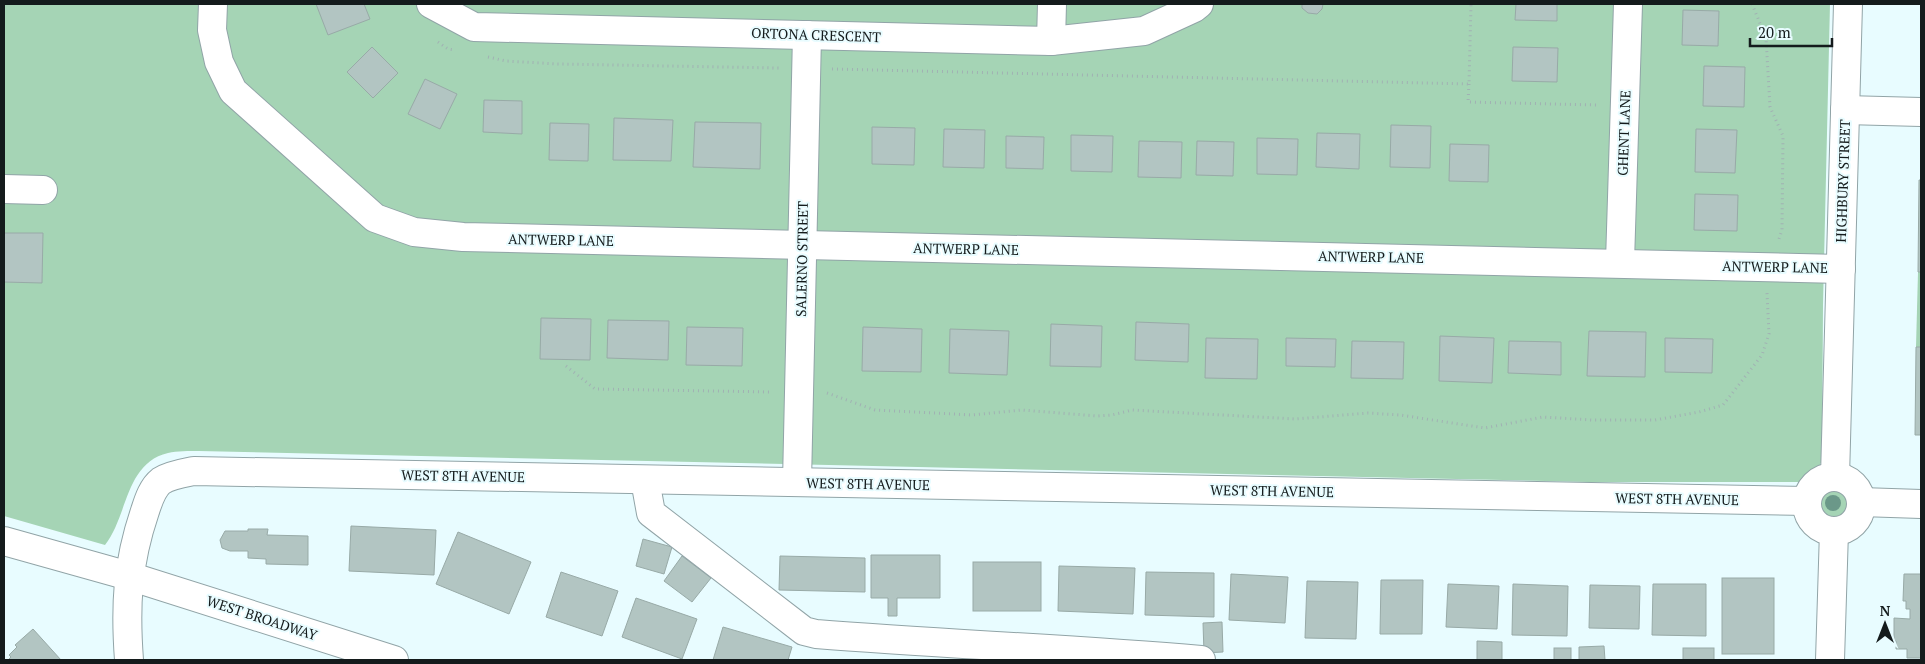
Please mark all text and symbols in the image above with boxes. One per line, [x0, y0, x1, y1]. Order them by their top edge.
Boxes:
scale bar [1750, 15, 1832, 47]
text: 20 m [1758, 22, 1791, 42]
street label: ORTONA CRESCENT [751, 23, 882, 46]
street label: GHENT LANE [1613, 90, 1634, 176]
street label: HIGHBURY STREET [1831, 119, 1854, 243]
street label: SALERNO STREET [791, 201, 812, 317]
street label: ANTWERP LANE [508, 229, 614, 250]
street label: ANTWERP LANE [913, 238, 1019, 259]
street label: ANTWERP LANE [1318, 246, 1424, 267]
street label: ANTWERP LANE [1722, 256, 1828, 277]
street label: WEST 8TH AVENUE [401, 465, 525, 486]
street label: WEST 8TH AVENUE [806, 473, 930, 494]
street label: WEST 8TH AVENUE [1210, 480, 1334, 501]
street label: WEST 8TH AVENUE [1615, 488, 1739, 509]
street label: WEST BROADWAY [204, 591, 321, 645]
north arrow [1860, 599, 1910, 649]
text: N [1880, 601, 1891, 620]

